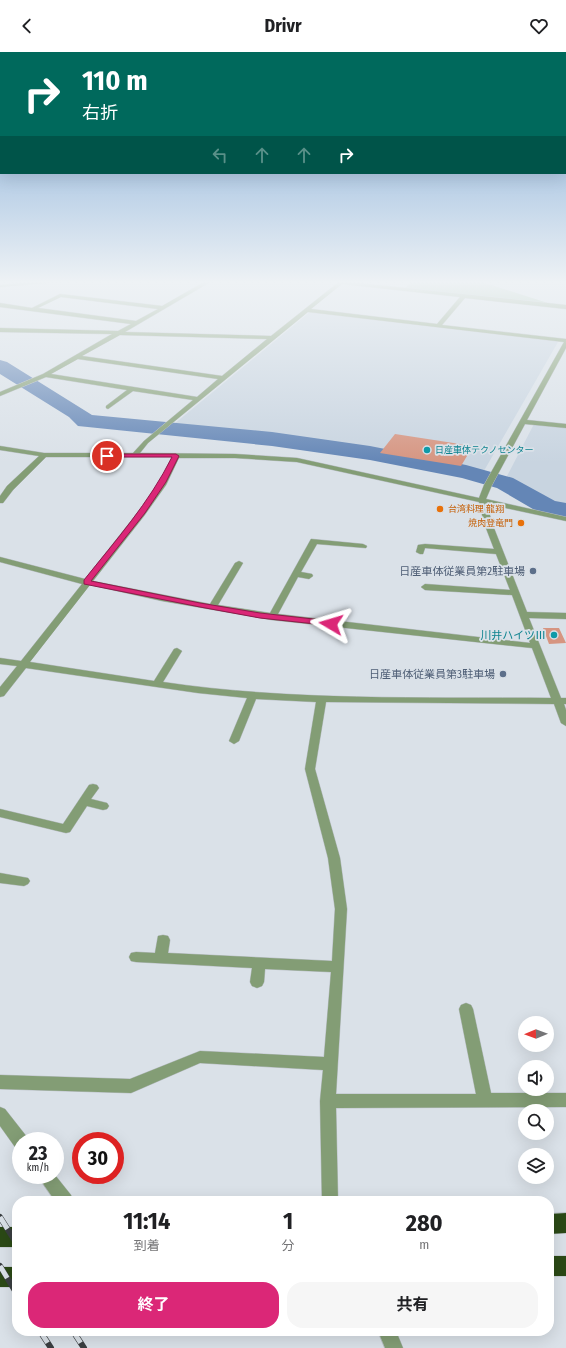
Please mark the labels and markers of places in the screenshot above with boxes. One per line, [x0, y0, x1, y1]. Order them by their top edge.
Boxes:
pin [90, 439, 124, 473]
marker: 日産車体テクノセンター [422, 445, 432, 455]
place label: 日産車体テクノセンター [435, 445, 533, 455]
place label: 台湾料理 龍翔 [448, 503, 504, 514]
marker: 台湾料理 龍翔 [435, 504, 445, 514]
place label: 焼肉登竜門 [468, 518, 513, 528]
marker: 焼肉登竜門 [516, 518, 526, 528]
place label: 日産車体従業員第2駐車場 [399, 565, 525, 578]
marker: 日産車体従業員第2駐車場 [528, 566, 538, 576]
place label: 川井ハイツⅢ [480, 629, 546, 642]
marker: 川井ハイツⅢ [549, 630, 559, 640]
place label: 日産車体従業員第3駐車場 [369, 668, 495, 681]
marker: 日産車体従業員第3駐車場 [498, 669, 508, 679]

